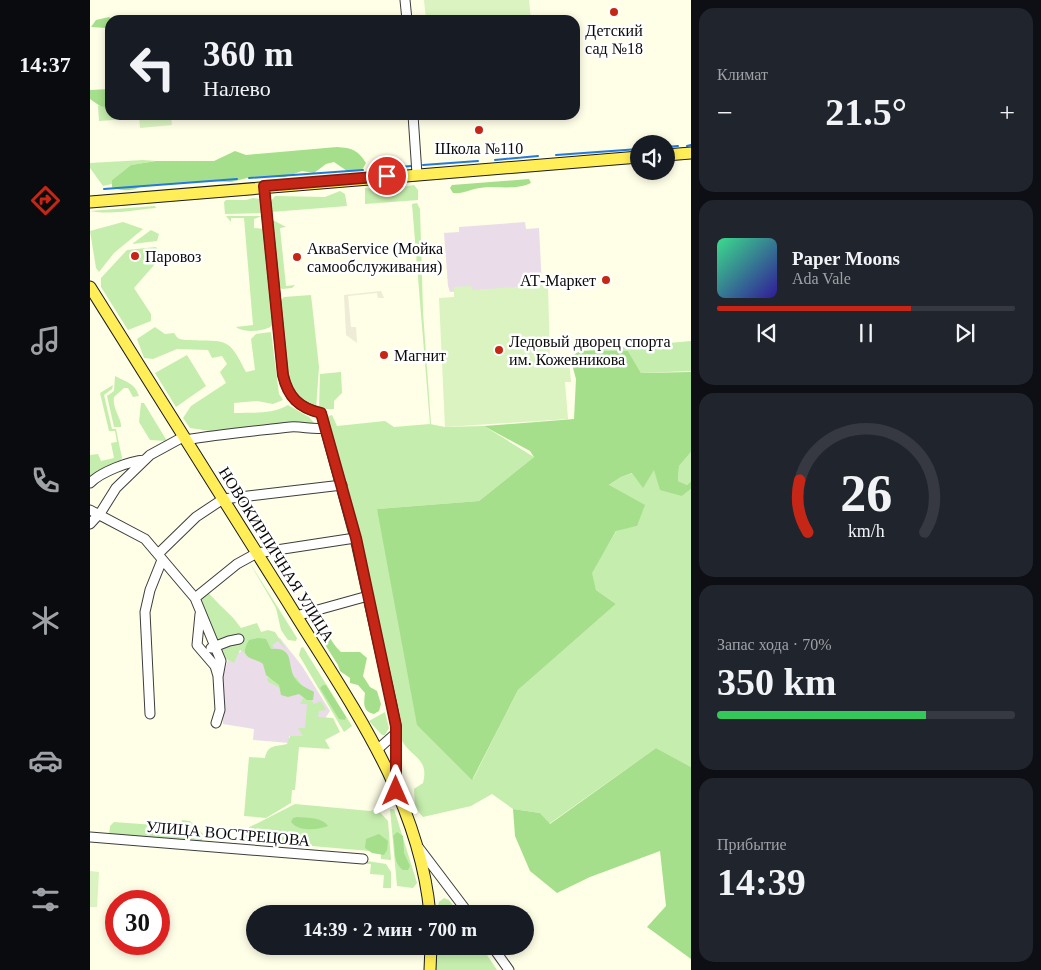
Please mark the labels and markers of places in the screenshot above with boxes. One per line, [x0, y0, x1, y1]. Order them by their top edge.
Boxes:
marker: Детский сад №18 [608, 6, 620, 18]
place label: Детский сад №18 [585, 22, 643, 58]
marker: Школа №110 [473, 124, 485, 136]
place label: Школа №110 [435, 140, 523, 157]
pin [366, 155, 408, 197]
place label: АкваService (Мойка самообслуживания) [307, 240, 443, 276]
place label: Паровоз [145, 248, 201, 266]
marker: Паровоз [129, 250, 141, 262]
marker: АкваService (Мойка самообслуживания) [291, 251, 303, 263]
place label: АТ-Маркет [520, 272, 596, 290]
marker: АТ-Маркет [600, 274, 612, 286]
place label: Ледовый дворец спорта им. Кожевникова [509, 333, 671, 368]
marker: Ледовый дворец спорта им. Кожевникова [493, 344, 505, 356]
place label: Магнит [394, 347, 446, 364]
marker: Магнит [378, 349, 390, 361]

